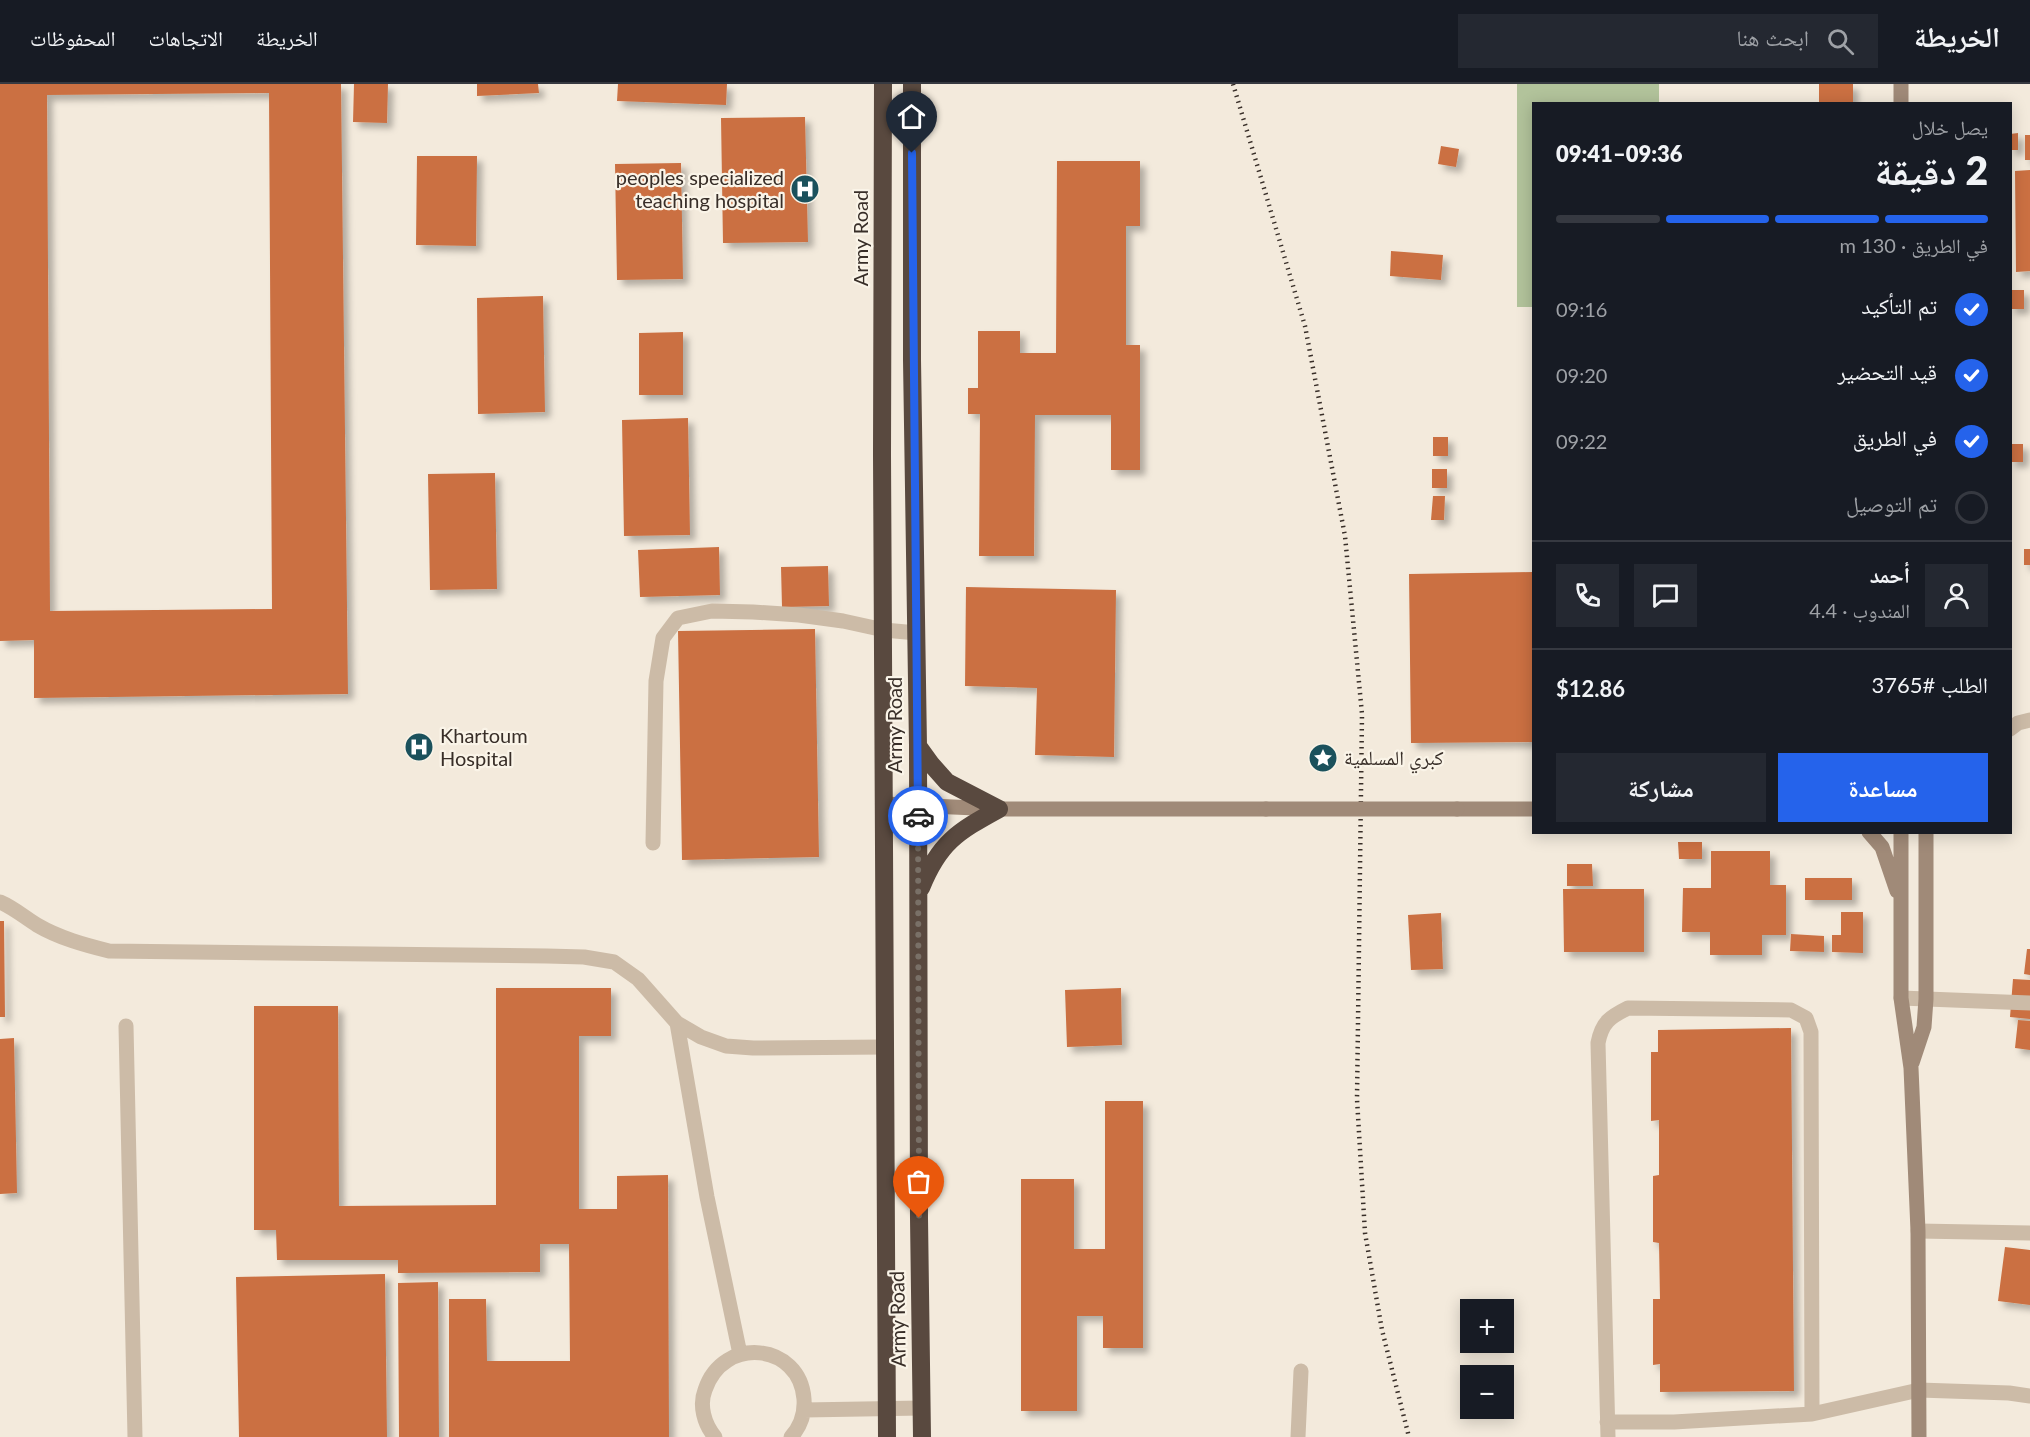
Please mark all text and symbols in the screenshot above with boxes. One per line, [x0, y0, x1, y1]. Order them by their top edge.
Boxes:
search box [1458, 14, 1878, 68]
text: الخريطة [1914, 19, 2000, 53]
text: ابحث هنا [1736, 24, 1809, 51]
text: المحفوظات [30, 25, 115, 50]
text: الاتجاهات [148, 25, 223, 50]
text: الخريطة [256, 25, 318, 50]
icon: search [1824, 25, 1857, 58]
pin [886, 91, 937, 153]
icon: home [895, 100, 928, 133]
text: يصل خلال [1912, 115, 1988, 139]
text: 09:36–09:41 [1556, 140, 1683, 167]
text: 2 دقيقة [1874, 147, 1988, 193]
place label: peoples specialized teaching hospital [616, 165, 784, 212]
hospital icon: peoples specialized teaching hospital [789, 173, 821, 205]
street label: Army Road [848, 190, 872, 286]
text: في الطريق · 130 m [1840, 233, 1988, 257]
text: تم التأكيد [1861, 292, 1937, 319]
icon: check [1955, 293, 1988, 326]
text: 09:16 [1556, 297, 1607, 321]
text: قيد التحضير [1837, 358, 1937, 385]
icon: check [1955, 359, 1988, 392]
text: 09:20 [1556, 363, 1607, 387]
text: في الطريق [1853, 424, 1937, 451]
icon: check [1955, 425, 1988, 458]
text: 09:22 [1556, 429, 1607, 453]
text: تم التوصيل [1846, 490, 1937, 517]
text: أحمد [1870, 561, 1910, 588]
button: phone [1556, 564, 1619, 627]
button: chat [1634, 564, 1697, 627]
button: person [1925, 564, 1988, 627]
text: المندوب · 4.4 [1809, 598, 1910, 622]
text: الطلب #3765 [1871, 671, 1988, 698]
text: $12.86 [1556, 675, 1625, 702]
street label: Army Road [882, 677, 906, 773]
place label: Khartoum Hospital [440, 723, 528, 770]
hospital icon: Khartoum Hospital [403, 731, 435, 763]
place icon: كبري المسلمية [1307, 742, 1339, 774]
place label: كبري المسلمية [1344, 745, 1444, 774]
button: مشاركة [1556, 753, 1766, 822]
button: مساعدة [1778, 753, 1988, 822]
courier [888, 786, 948, 846]
icon: car [902, 800, 935, 833]
pin [893, 1156, 944, 1218]
icon: bag [902, 1165, 935, 1198]
street label: Army Road [884, 1271, 910, 1367]
map controls [1460, 1299, 1514, 1419]
button: + [1460, 1299, 1514, 1353]
button: − [1460, 1365, 1514, 1419]

